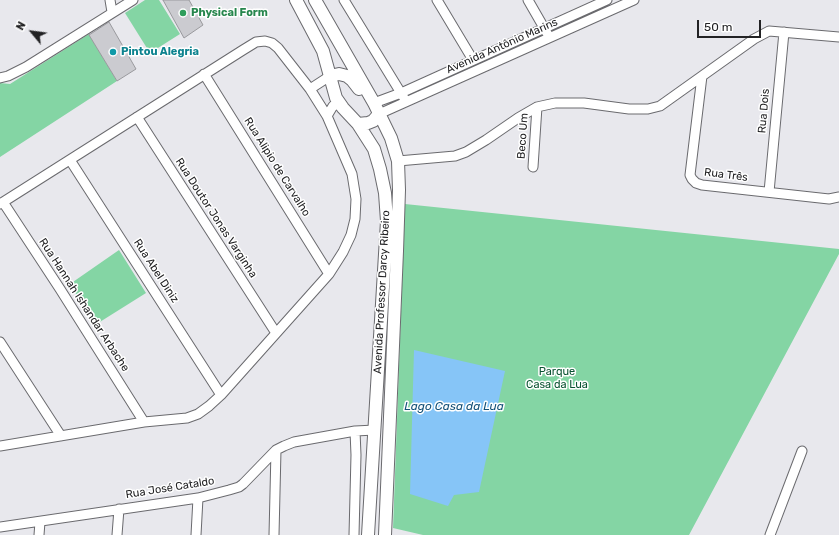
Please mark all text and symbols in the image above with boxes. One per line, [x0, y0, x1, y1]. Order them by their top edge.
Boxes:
place label: Physical Form [191, 6, 268, 20]
marker: Physical Form [178, 8, 188, 18]
north arrow [12, 12, 52, 52]
scale bar [699, 12, 763, 38]
street label: Avenida Antônio Marins [444, 15, 560, 77]
text: N [13, 19, 29, 33]
text: 50 m [704, 20, 732, 34]
place label: Pintou Alegria [121, 45, 199, 59]
marker: Pintou Alegria [108, 47, 118, 57]
street label: Rua Dois [755, 88, 773, 134]
street label: Beco Um [515, 113, 531, 159]
street label: Rua Alipio de Carvalho [241, 115, 313, 219]
street label: Rua Doutor Jonas Varginha [172, 156, 260, 280]
street label: Rua Três [703, 166, 749, 184]
street label: Avenida Professor Darcy Ribeiro [371, 210, 393, 374]
street label: Rua Hannah Ishandar Arbache [36, 236, 132, 374]
street label: Rua Abel Diniz [131, 237, 181, 305]
park label: Parque Casa da Lua [526, 365, 588, 391]
water label: Lago Casa da Lua [404, 400, 504, 414]
street label: Rua José Cataldo [125, 474, 215, 502]

